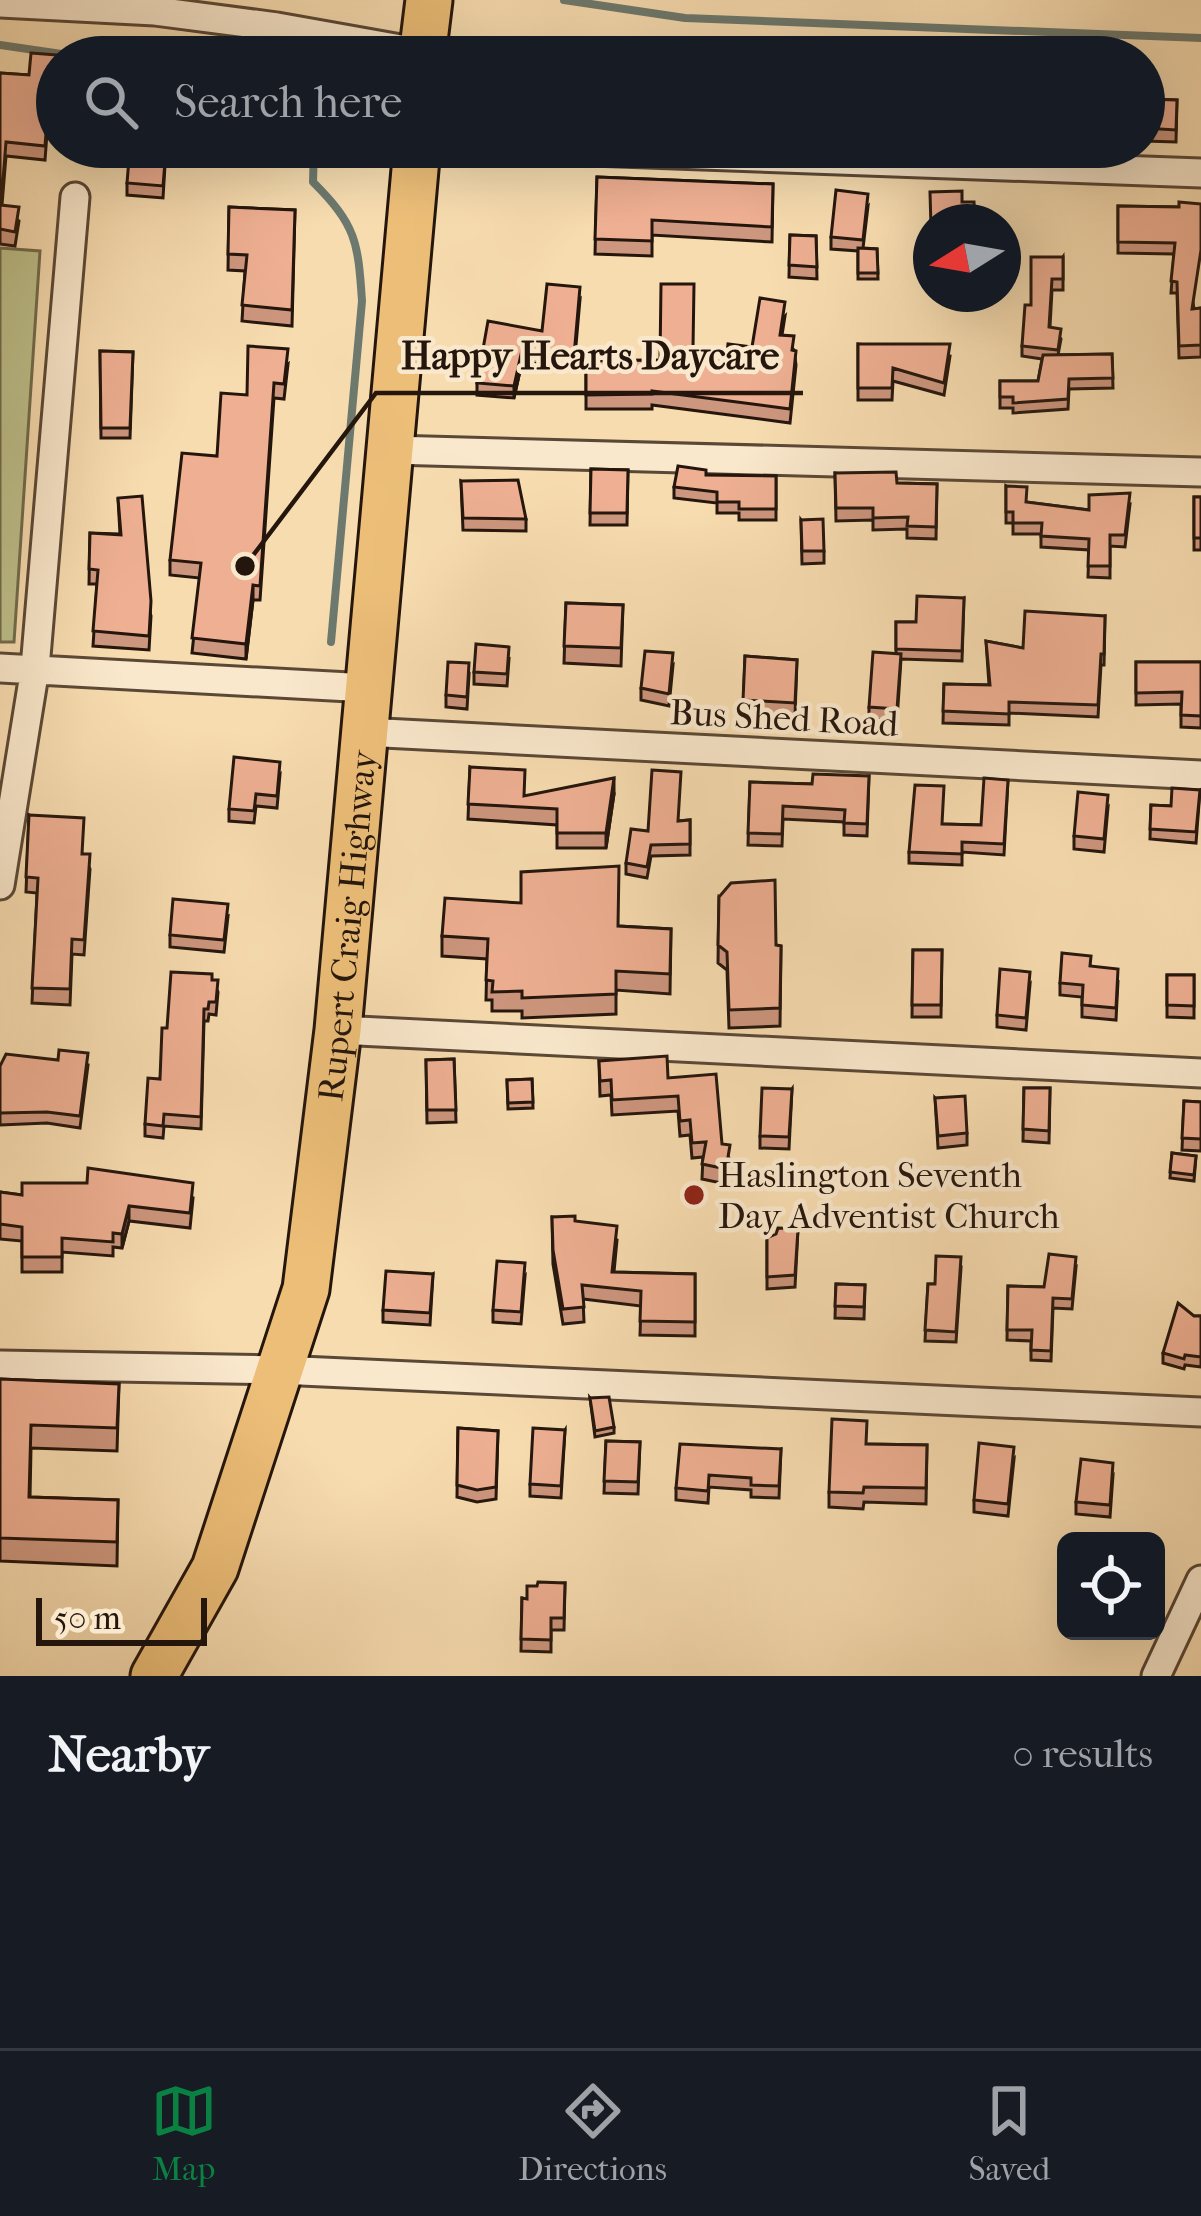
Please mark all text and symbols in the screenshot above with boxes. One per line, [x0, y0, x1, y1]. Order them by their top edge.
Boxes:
search box [36, 36, 1165, 168]
icon: search [78, 69, 144, 135]
text: Search here [174, 76, 402, 129]
north arrow [913, 204, 1021, 312]
callout: Happy Hearts Daycare [376, 318, 803, 393]
text: Happy Hearts Daycare [401, 333, 779, 379]
street label: Bus Shed Road [669, 691, 900, 745]
street label: Rupert Craig Highway [309, 747, 385, 1104]
place label: Haslington Seventh Day Adventist Church [718, 1154, 1060, 1237]
marker: Haslington Seventh Day Adventist Church [681, 1182, 707, 1208]
map controls [1057, 1532, 1165, 1640]
button: locate [1057, 1532, 1165, 1640]
scale bar [36, 1592, 207, 1645]
text: 50 m [54, 1599, 121, 1638]
text: Nearby [48, 1724, 209, 1784]
text: 0 results [1012, 1731, 1153, 1777]
tab: Map [151, 2078, 217, 2189]
tab: Directions [518, 2078, 667, 2189]
tab: Saved [968, 2078, 1050, 2189]

